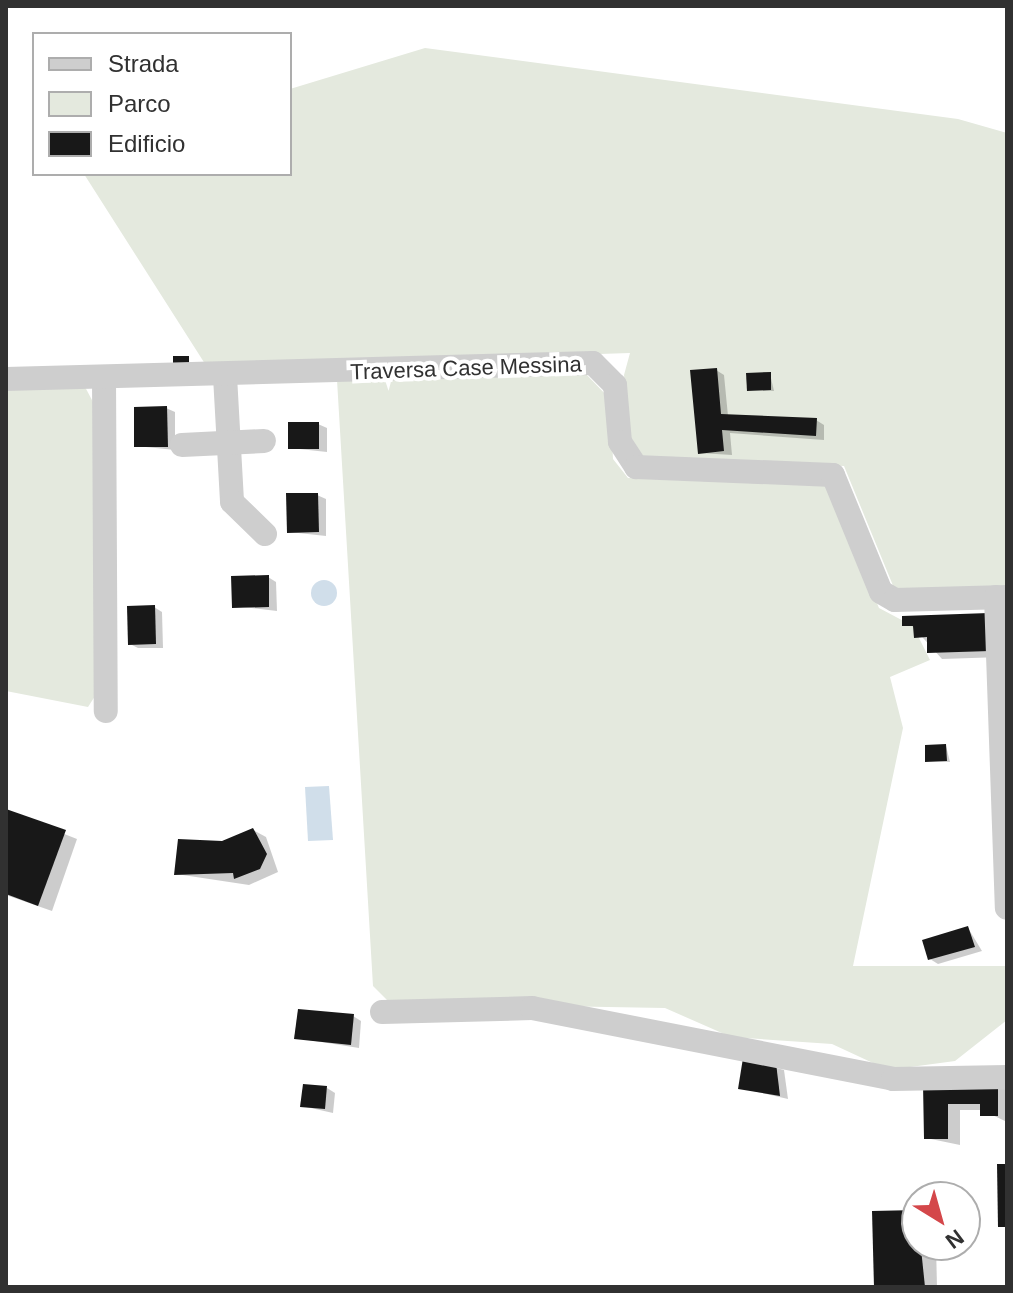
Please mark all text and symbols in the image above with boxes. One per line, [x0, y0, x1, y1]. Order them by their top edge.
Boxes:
legend [32, 32, 292, 176]
text: Strada [108, 50, 179, 77]
text: Parco [108, 90, 171, 117]
text: Edificio [108, 130, 185, 157]
street label: Traversa Case Messina [350, 351, 582, 385]
north arrow [901, 1181, 981, 1261]
text: N [941, 1224, 968, 1254]

